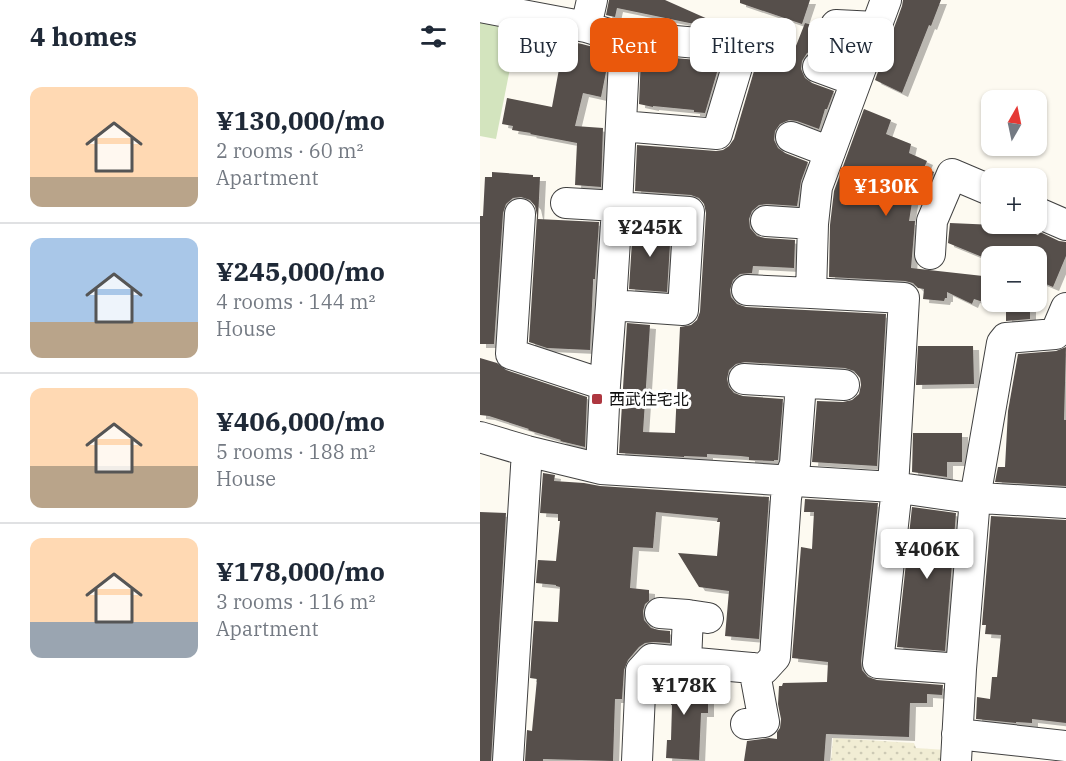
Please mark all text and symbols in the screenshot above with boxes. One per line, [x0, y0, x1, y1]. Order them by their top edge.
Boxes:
chip: Buy [498, 18, 578, 72]
chip: Rent [590, 18, 678, 72]
chip: Filters [690, 18, 796, 72]
chip: New [808, 18, 894, 72]
text: 4 homes [30, 19, 137, 53]
icon: filters [417, 20, 450, 53]
north arrow [981, 90, 1047, 156]
map controls [981, 90, 1047, 312]
text: ¥130,000/mo [216, 103, 385, 137]
icon: home [78, 111, 150, 183]
text: 2 rooms · 60 m² [216, 137, 363, 164]
text: Apartment [216, 164, 319, 191]
pin: ¥130K [844, 166, 928, 217]
button: + [981, 168, 1047, 234]
text: ¥130K [854, 172, 918, 199]
pin: ¥245K [608, 207, 692, 258]
text: ¥245K [618, 213, 682, 240]
button: − [981, 246, 1047, 312]
text: ¥245,000/mo [216, 254, 385, 288]
icon: home [78, 262, 150, 334]
text: 4 rooms · 144 m² [216, 288, 375, 315]
text: House [216, 315, 276, 342]
place label: 西武住宅北 [609, 389, 689, 409]
marker: 西武住宅北 [590, 392, 604, 406]
text: ¥406,000/mo [216, 404, 385, 438]
icon: home [78, 412, 150, 484]
text: 5 rooms · 188 m² [216, 438, 375, 465]
text: House [216, 465, 276, 492]
pin: ¥406K [885, 529, 969, 580]
text: ¥406K [895, 535, 959, 562]
text: ¥178,000/mo [216, 554, 385, 588]
icon: home [78, 562, 150, 634]
text: 3 rooms · 116 m² [216, 588, 375, 615]
text: Apartment [216, 615, 319, 642]
pin: ¥178K [642, 665, 726, 716]
text: ¥178K [652, 671, 716, 698]

